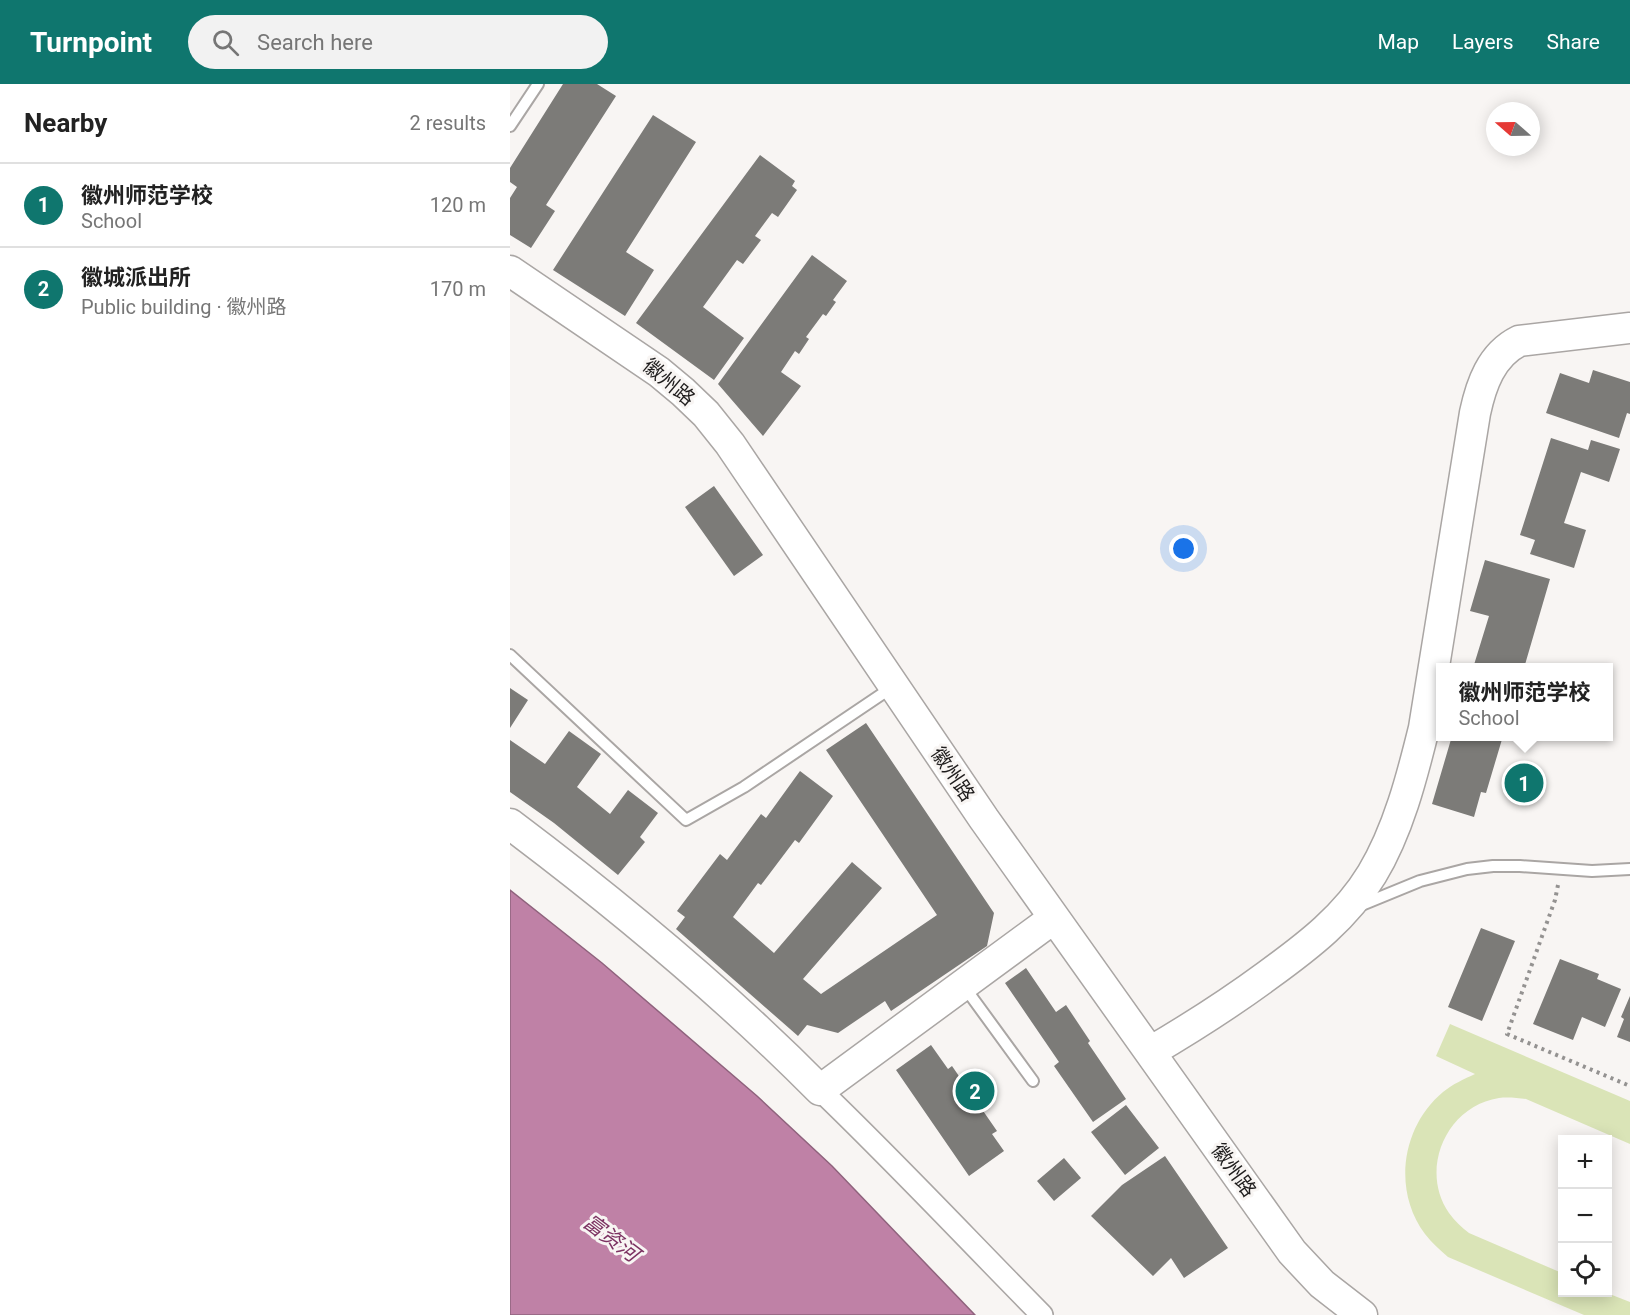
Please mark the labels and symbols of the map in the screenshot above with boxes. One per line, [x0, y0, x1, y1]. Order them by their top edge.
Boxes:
north arrow [1486, 102, 1540, 156]
street label: 徽州路 [638, 354, 700, 410]
your location [1169, 534, 1198, 563]
street label: 徽州路 [926, 742, 980, 806]
pin: 1 [1504, 760, 1544, 806]
pin: 2 [956, 1068, 994, 1114]
street label: 徽州路 [1207, 1139, 1261, 1201]
water label: 富资河 [579, 1209, 647, 1269]

